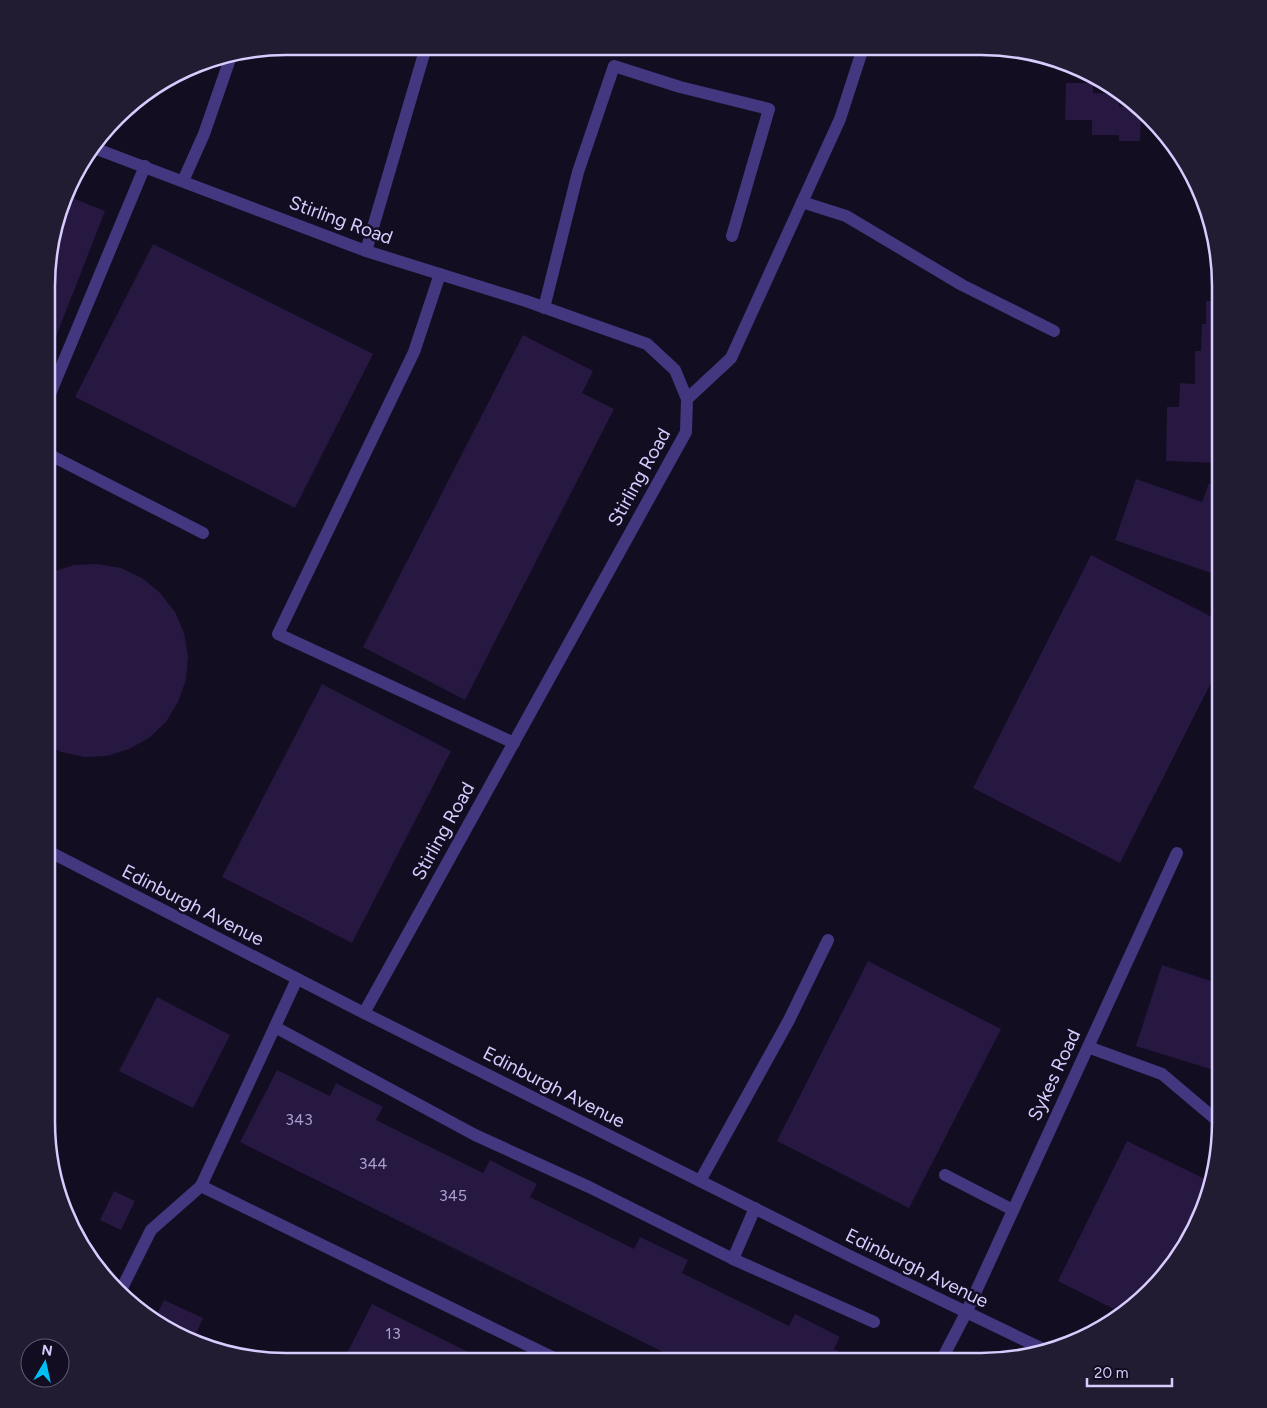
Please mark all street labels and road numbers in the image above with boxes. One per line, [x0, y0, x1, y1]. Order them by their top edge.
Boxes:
street label: Stirling Road [286, 191, 396, 249]
street label: Stirling Road [603, 424, 675, 530]
street label: Stirling Road [407, 778, 479, 884]
street label: Edinburgh Avenue [118, 859, 268, 951]
street label: Sykes Road [1023, 1026, 1085, 1124]
street label: Edinburgh Avenue [479, 1041, 629, 1133]
street label: Edinburgh Avenue [842, 1223, 992, 1313]

